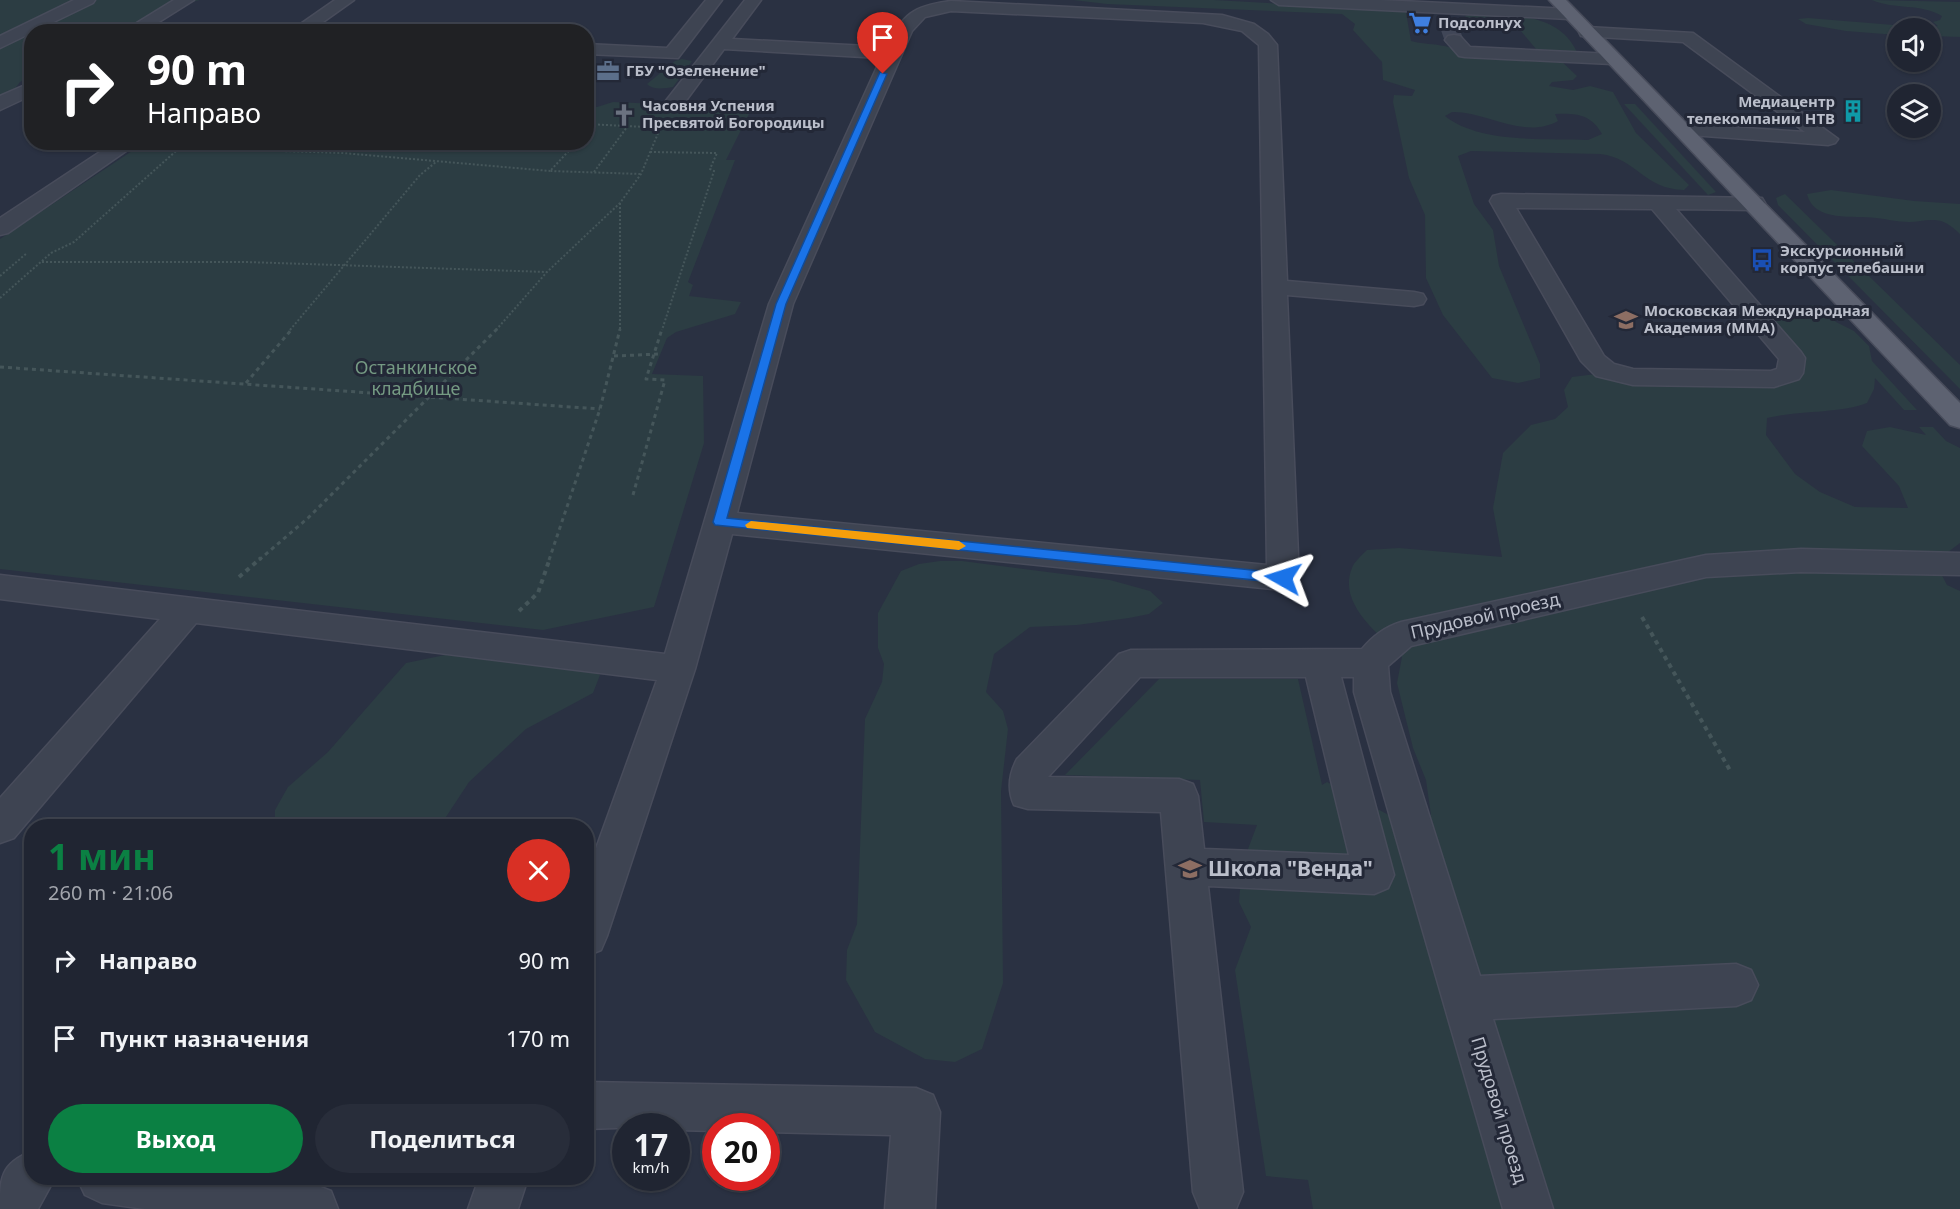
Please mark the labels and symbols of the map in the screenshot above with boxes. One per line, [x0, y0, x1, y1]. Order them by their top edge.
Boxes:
supermarket icon: Подсолнух [1407, 10, 1433, 36]
pin [857, 12, 908, 74]
place label: Подсолнух [1438, 12, 1522, 32]
office icon: ГБУ "Озеленение" [595, 58, 621, 84]
place label: ГБУ "Озеленение" [626, 60, 766, 80]
place label: Медиацентр телекомпании НТВ [1687, 91, 1835, 128]
place label: Часовня Успения Пресвятой Богородицы [642, 95, 825, 132]
building icon: Медиацентр телекомпании НТВ [1840, 98, 1866, 124]
church icon: Часовня Успения Пресвятой Богородицы [611, 102, 637, 128]
place label: Экскурсионный корпус телебашни [1780, 240, 1924, 277]
bus stop icon: Экскурсионный корпус телебашни [1749, 247, 1775, 273]
place label: Московская Международная Академия (ММА) [1644, 300, 1870, 337]
school or university icon: Московская Международная Академия (ММА) [1613, 307, 1639, 333]
park label: Останкинское кладбище [355, 355, 477, 400]
position arrow [1251, 546, 1315, 610]
street label: Прудовой проезд [1408, 586, 1562, 644]
place label: Школа "Венда" [1208, 854, 1373, 882]
school or university icon: Школа "Венда" [1177, 856, 1203, 882]
street label: Прудовой проезд [1466, 1033, 1534, 1186]
speed limit sign: 20 [702, 1113, 780, 1191]

